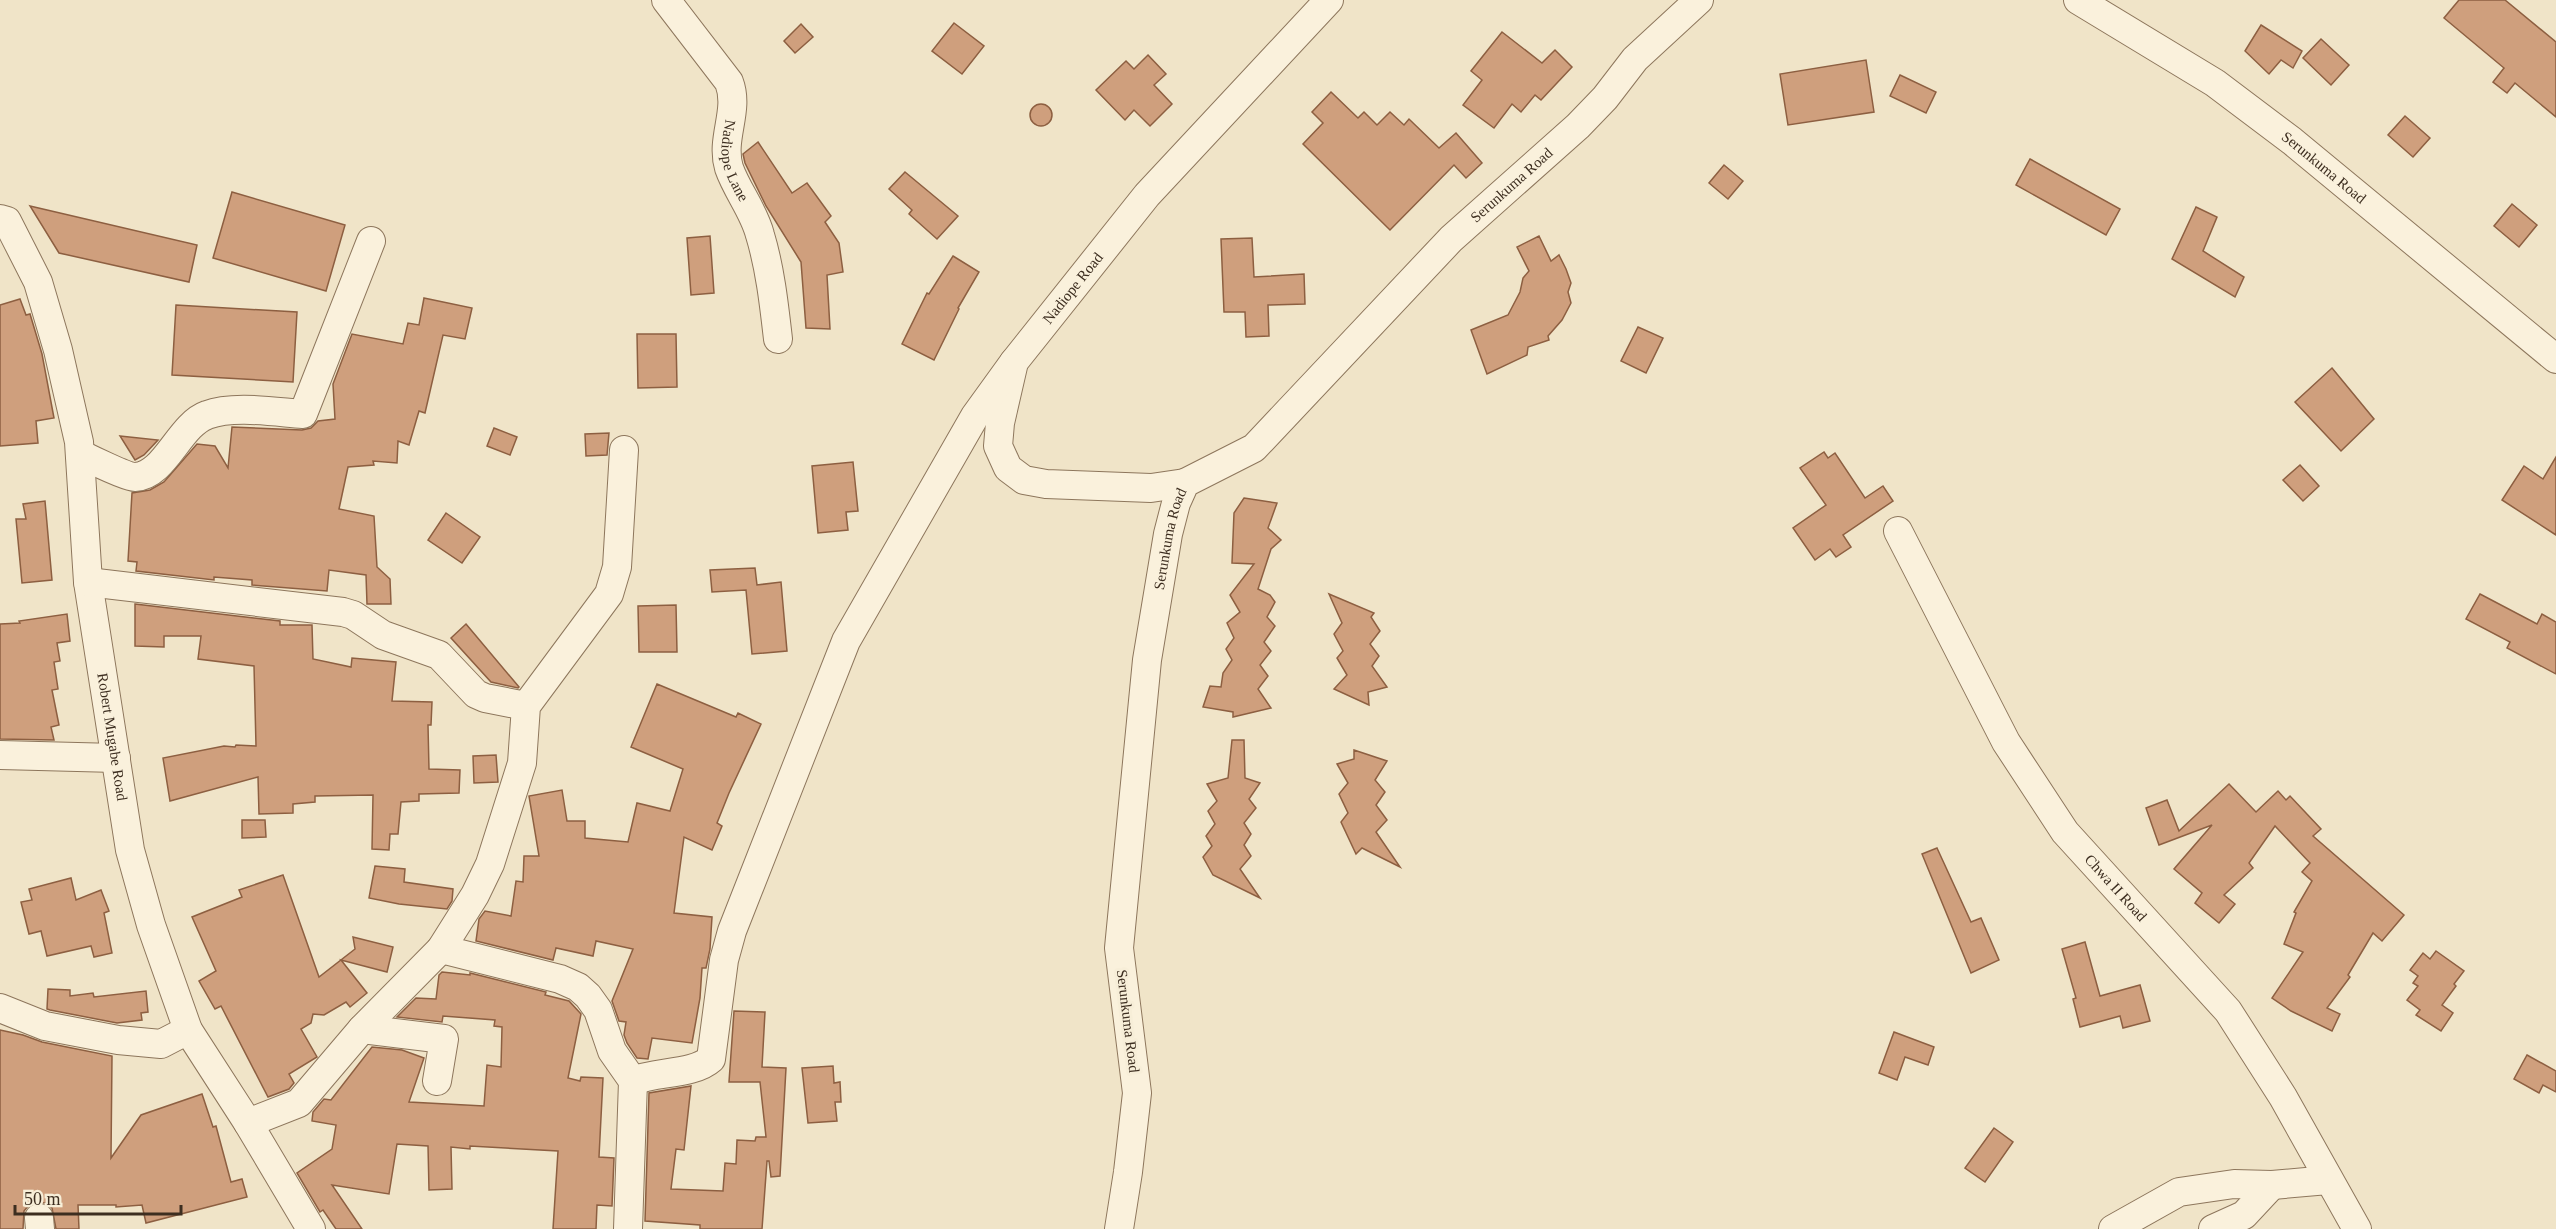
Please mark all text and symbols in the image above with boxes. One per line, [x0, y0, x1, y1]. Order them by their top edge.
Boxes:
street label: Nadiope Lane [719, 118, 752, 204]
street label: Serunkuma Road [2279, 128, 2369, 207]
street label: Serunkuma Road [1467, 144, 1556, 226]
street label: Nadiope Road [1040, 249, 1106, 327]
street label: Serunkuma Road [1151, 485, 1190, 591]
street label: Robert Mugabe Road [94, 672, 130, 802]
street label: Chwa II Road [2081, 851, 2150, 925]
street label: Serunkuma Road [1114, 969, 1142, 1074]
scale bar [15, 1178, 182, 1216]
text: 50 m [24, 1189, 61, 1209]

